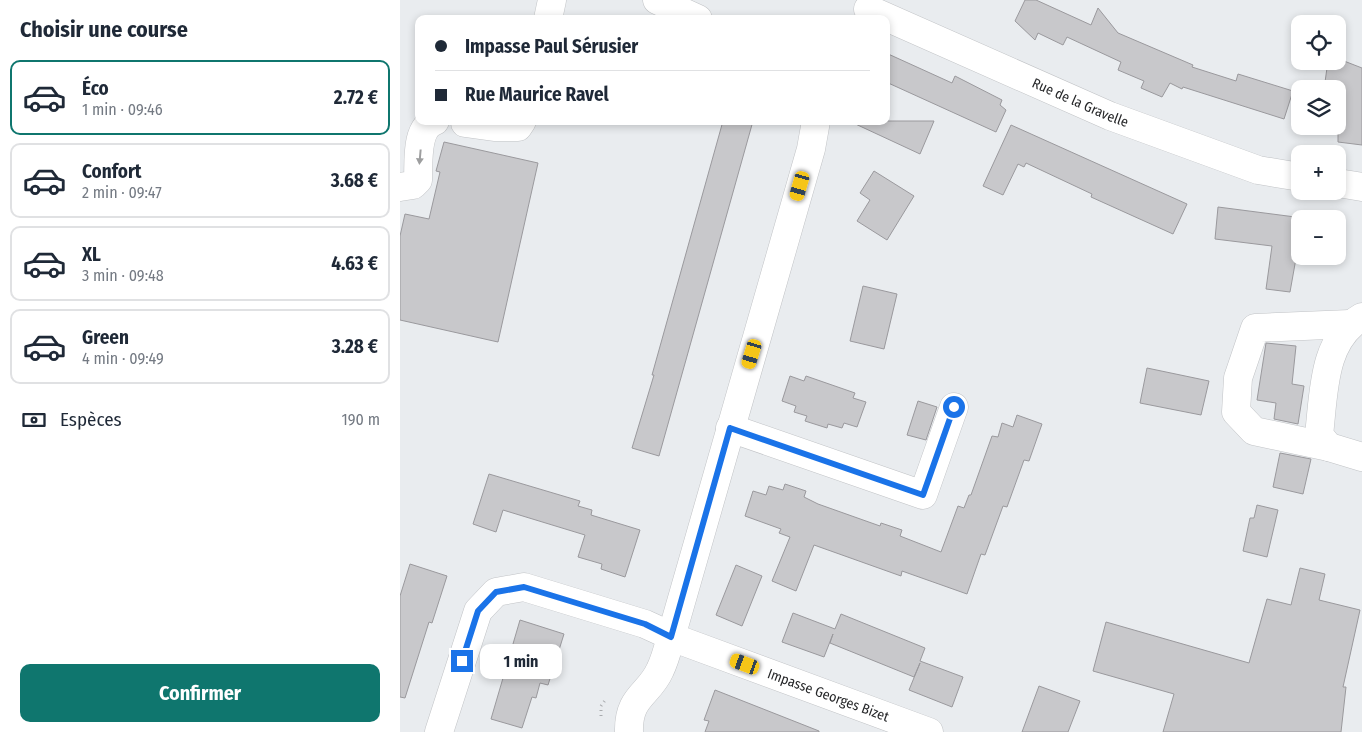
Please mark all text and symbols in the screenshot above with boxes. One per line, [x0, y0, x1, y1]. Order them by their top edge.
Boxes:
map controls [1291, 15, 1346, 265]
button: locate [1291, 15, 1346, 70]
text: Choisir une course [20, 16, 188, 43]
text: Impasse Paul Sérusier [465, 35, 638, 58]
street label: Rue de la Gravelle [1030, 74, 1131, 131]
icon: car [22, 75, 67, 120]
text: Éco [82, 77, 109, 100]
button: layers [1291, 80, 1346, 135]
text: Rue Maurice Ravel [465, 83, 609, 106]
text: 2.72 € [334, 86, 378, 109]
text: 1 min · 09:46 [82, 100, 163, 119]
button: + [1291, 145, 1346, 200]
one-way arrow [415, 150, 423, 166]
icon: car [22, 158, 67, 203]
text: Confort [82, 160, 142, 183]
text: 3.68 € [331, 169, 378, 192]
car [788, 170, 811, 202]
text: 2 min · 09:47 [82, 183, 162, 202]
button: − [1291, 210, 1346, 265]
icon: car [22, 241, 67, 286]
text: XL [82, 243, 101, 266]
text: 4.63 € [331, 252, 378, 275]
text: 3 min · 09:48 [82, 266, 164, 285]
icon: car [22, 324, 67, 369]
text: Green [82, 326, 129, 349]
text: 3.28 € [332, 335, 378, 358]
car [740, 337, 763, 371]
text: 4 min · 09:49 [82, 349, 164, 368]
route start [943, 396, 965, 418]
icon: cash [20, 406, 48, 434]
text: Espèces [60, 408, 122, 431]
text: 190 m [342, 410, 380, 429]
callout: 1 min [480, 644, 562, 678]
route end [451, 650, 473, 672]
text: 1 min [504, 652, 538, 671]
car [728, 652, 761, 676]
button: Confirmer [20, 664, 380, 722]
street label: Impasse Georges Bizet [765, 665, 892, 725]

